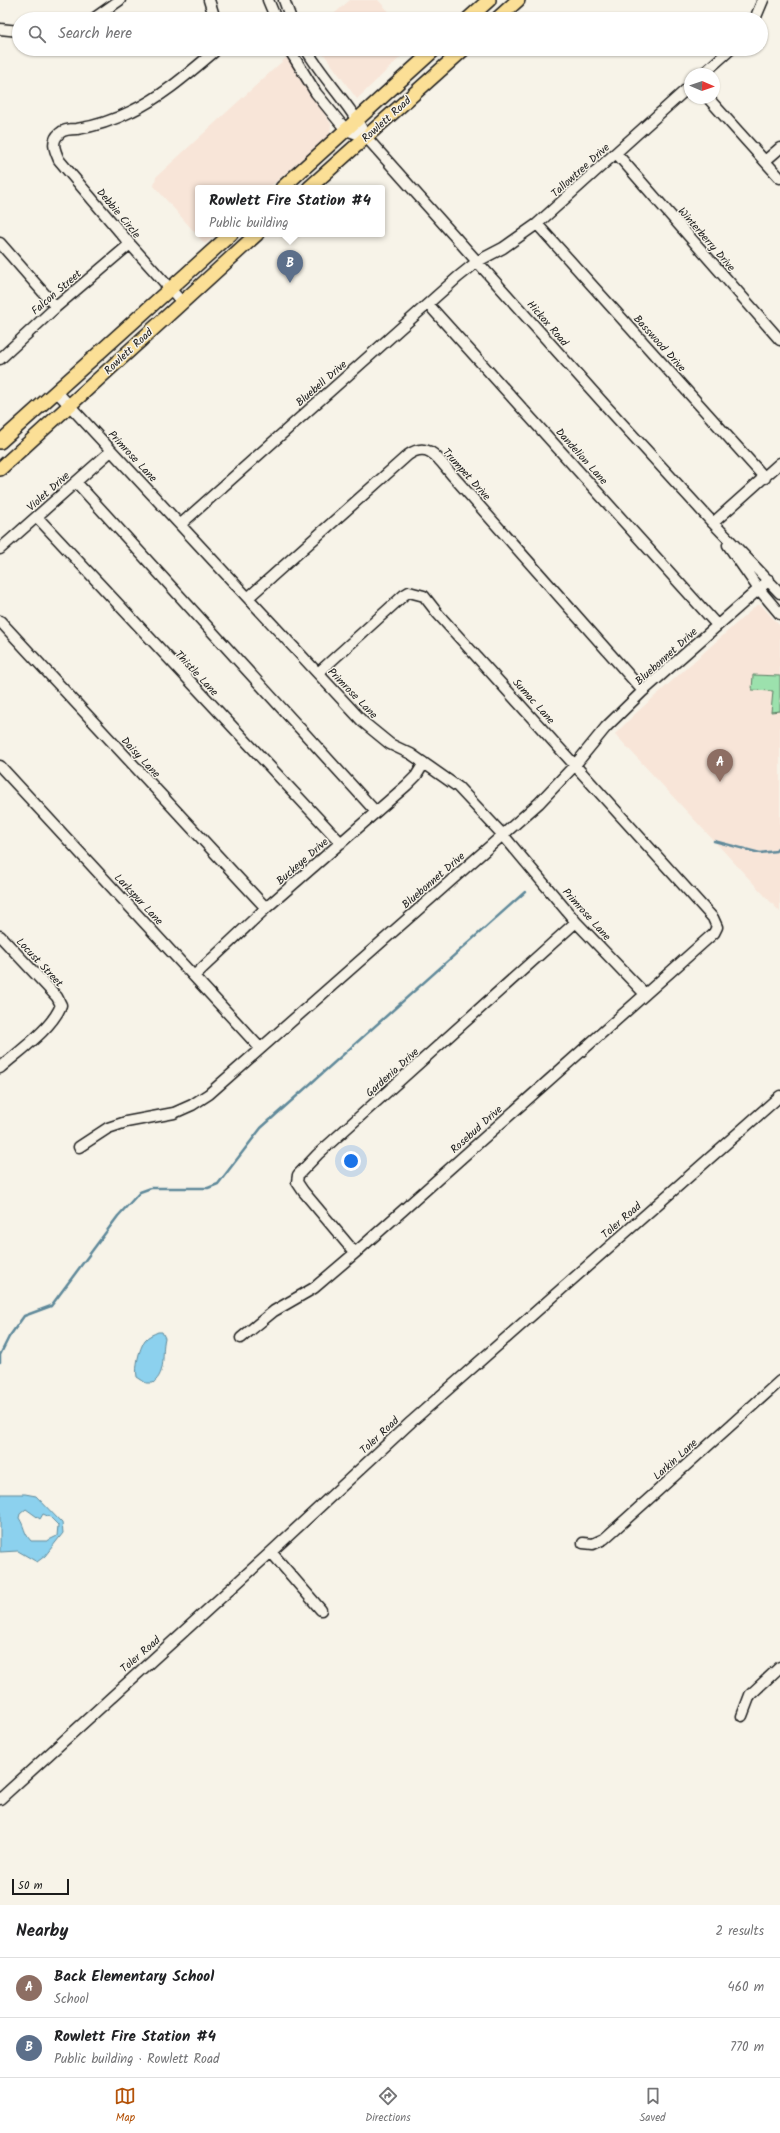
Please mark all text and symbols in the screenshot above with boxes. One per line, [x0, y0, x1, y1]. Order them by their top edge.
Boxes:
search box [12, 12, 768, 56]
text: Search here [58, 22, 132, 46]
icon: search [26, 23, 48, 45]
north arrow [684, 68, 720, 104]
street label: Rowlett Road [358, 92, 416, 147]
street label: Tallowtree Drive [547, 139, 614, 202]
street label: Debbie Circle [92, 185, 145, 243]
popup [195, 185, 385, 237]
text: Rowlett Fire Station #4 [209, 189, 371, 213]
street label: Winterberry Drive [673, 203, 739, 276]
text: Public building [209, 213, 289, 234]
pin: B [277, 250, 303, 283]
street label: Falcon Street [27, 265, 86, 320]
street label: Hickox Road [522, 297, 573, 351]
street label: Basswood Drive [629, 311, 690, 376]
street label: Rowlett Road [100, 324, 158, 379]
street label: Bluebell Drive [292, 356, 352, 411]
street label: Dandelion Lane [551, 424, 612, 489]
street label: Primrose Lane [103, 427, 161, 487]
street label: Trumpet Drive [438, 444, 495, 505]
street label: Violet Drive [23, 467, 74, 516]
street label: Bluebonnet Drive [631, 624, 702, 690]
street label: Thistle Lane [170, 647, 222, 701]
street label: Primrose Lane [323, 664, 382, 724]
street label: Sumac Lane [508, 675, 559, 729]
street label: Daisy Lane [116, 733, 164, 783]
pin: A [707, 749, 733, 782]
street label: Buckeye Drive [272, 834, 333, 890]
street label: Bluebonnet Drive [398, 848, 469, 913]
street label: Larkspur Lane [109, 870, 167, 930]
street label: Primrose Lane [558, 884, 615, 945]
street label: Locust Street [11, 934, 68, 992]
street label: Gardenia Drive [362, 1044, 424, 1102]
street label: Rosebud Drive [447, 1101, 507, 1158]
your location [341, 1151, 361, 1171]
street label: Toler Road [597, 1198, 646, 1243]
street label: Toler Road [356, 1412, 404, 1459]
street label: Larkin Lane [649, 1435, 702, 1485]
street label: Toler Road [116, 1632, 165, 1677]
scale bar [12, 1877, 69, 1896]
text: 50 m [18, 1877, 43, 1895]
text: Nearby [16, 1918, 68, 1945]
text: 2 results [716, 1921, 764, 1942]
text: Back Elementary School [54, 1965, 214, 1989]
text: A [25, 1977, 33, 1998]
text: 460 m [728, 1977, 764, 1998]
text: School [54, 1989, 89, 2010]
text: Rowlett Fire Station #4 [54, 2025, 216, 2049]
text: B [25, 2037, 33, 2058]
text: 770 m [730, 2037, 764, 2058]
text: Public building · Rowlett Road [54, 2049, 220, 2070]
tab: Map [114, 2085, 136, 2127]
tab: Directions [365, 2085, 411, 2127]
tab: Saved [640, 2085, 666, 2127]

